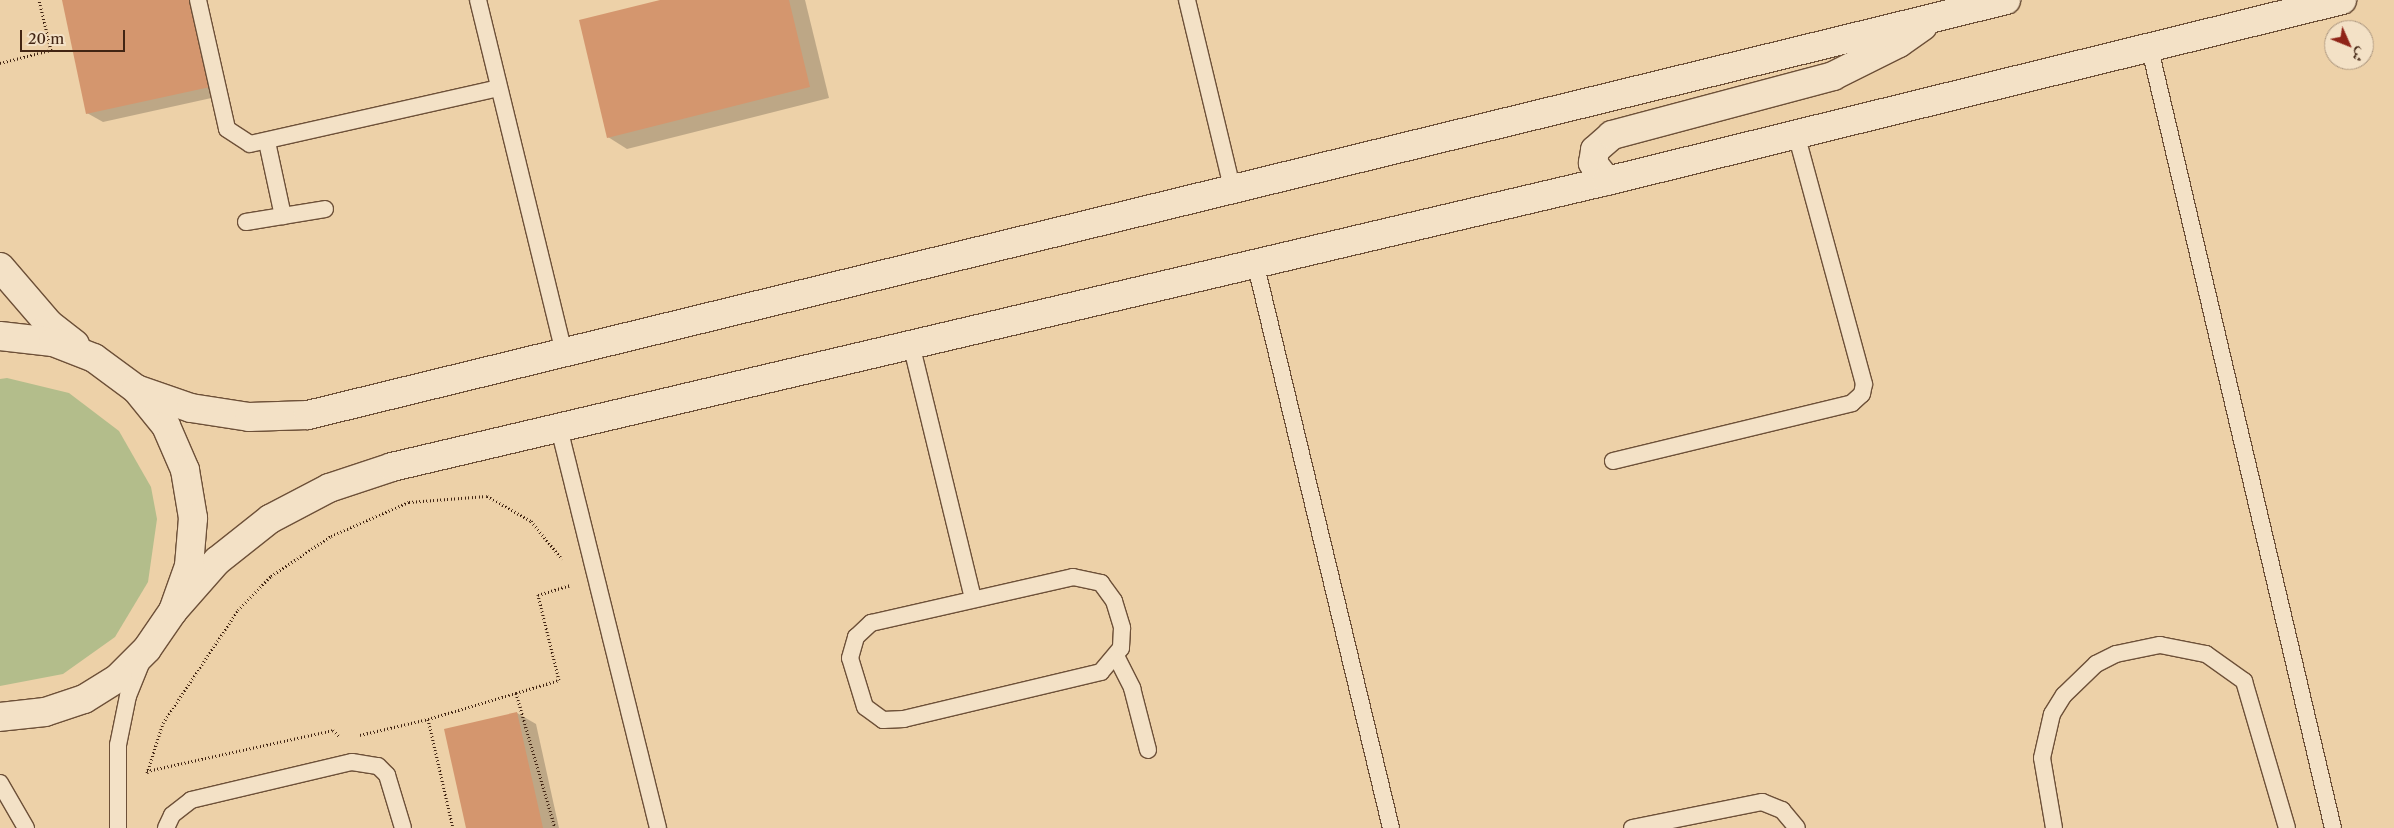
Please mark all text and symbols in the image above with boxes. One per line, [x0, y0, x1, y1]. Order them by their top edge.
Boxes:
scale bar [22, 20, 128, 52]
north arrow [2324, 20, 2374, 70]
text: 20 m [28, 29, 64, 48]
text: ش [2348, 43, 2370, 66]

